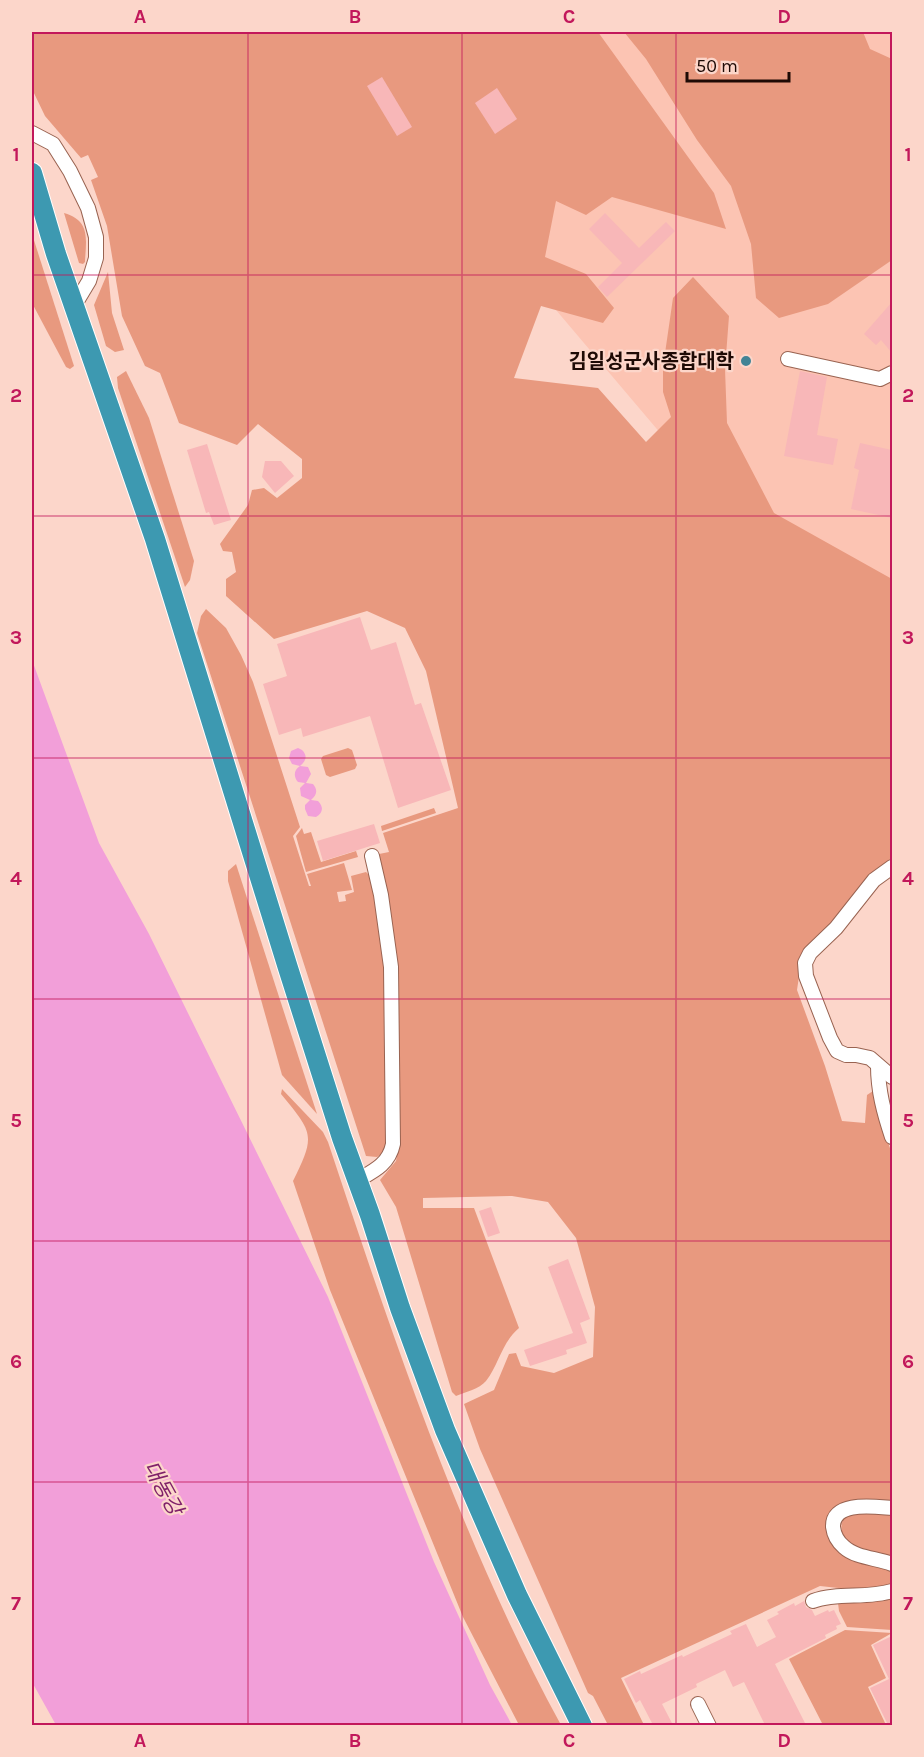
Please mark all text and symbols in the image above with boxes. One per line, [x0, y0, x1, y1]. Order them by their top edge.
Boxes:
text: A [134, 5, 147, 28]
text: B [349, 5, 361, 28]
text: C [563, 5, 575, 28]
text: D [777, 5, 791, 28]
scale bar [687, 45, 789, 83]
text: 50 m [696, 55, 738, 77]
text: 1 [12, 143, 20, 166]
text: 1 [904, 143, 912, 166]
place label: 김일성군사종합대학 [568, 350, 735, 373]
marker: 김일성군사종합대학 [739, 354, 753, 368]
text: 2 [10, 384, 22, 407]
text: 2 [902, 384, 914, 407]
text: 3 [10, 626, 22, 649]
text: 3 [902, 626, 914, 649]
text: 4 [10, 867, 22, 890]
text: 4 [902, 867, 914, 890]
text: 5 [10, 1109, 22, 1132]
text: 5 [902, 1109, 914, 1132]
text: 6 [10, 1350, 22, 1373]
text: 6 [902, 1350, 914, 1373]
water label: 대동강 [138, 1457, 189, 1522]
text: 7 [11, 1592, 21, 1615]
text: 7 [903, 1592, 913, 1615]
text: A [134, 1729, 147, 1752]
text: B [349, 1729, 361, 1752]
text: C [563, 1729, 575, 1752]
text: D [777, 1729, 791, 1752]

